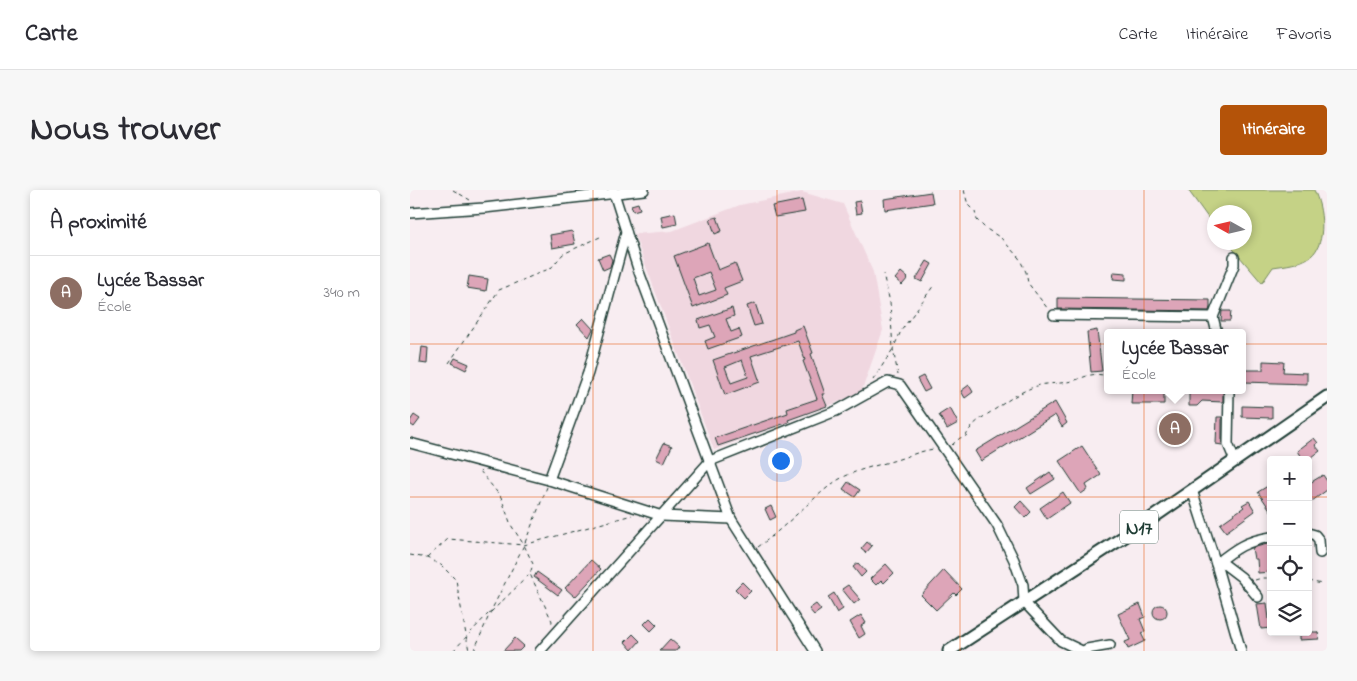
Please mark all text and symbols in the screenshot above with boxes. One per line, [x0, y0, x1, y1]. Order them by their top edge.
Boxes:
text: Carte [25, 17, 77, 52]
text: Carte [1118, 22, 1158, 48]
text: Itinéraire [1186, 22, 1248, 48]
text: Favoris [1276, 22, 1332, 48]
text: Nous trouver [30, 105, 220, 156]
button: Itinéraire [1220, 105, 1327, 155]
north arrow [1207, 205, 1252, 250]
text: À proximité [50, 208, 147, 238]
text: Lycée Bassar [97, 268, 204, 295]
text: A [61, 281, 71, 305]
text: 340 m [323, 281, 360, 305]
text: École [97, 295, 132, 319]
popup [1104, 329, 1246, 394]
text: Lycée Bassar [1122, 336, 1228, 363]
text: École [1122, 363, 1156, 387]
pin: A [1159, 410, 1191, 448]
your location [768, 448, 794, 474]
map controls [1267, 456, 1312, 636]
button: + [1267, 456, 1312, 501]
button: − [1267, 501, 1312, 546]
road number: N17 [1120, 511, 1158, 544]
button: locate [1267, 546, 1312, 591]
button: layers [1267, 591, 1312, 636]

